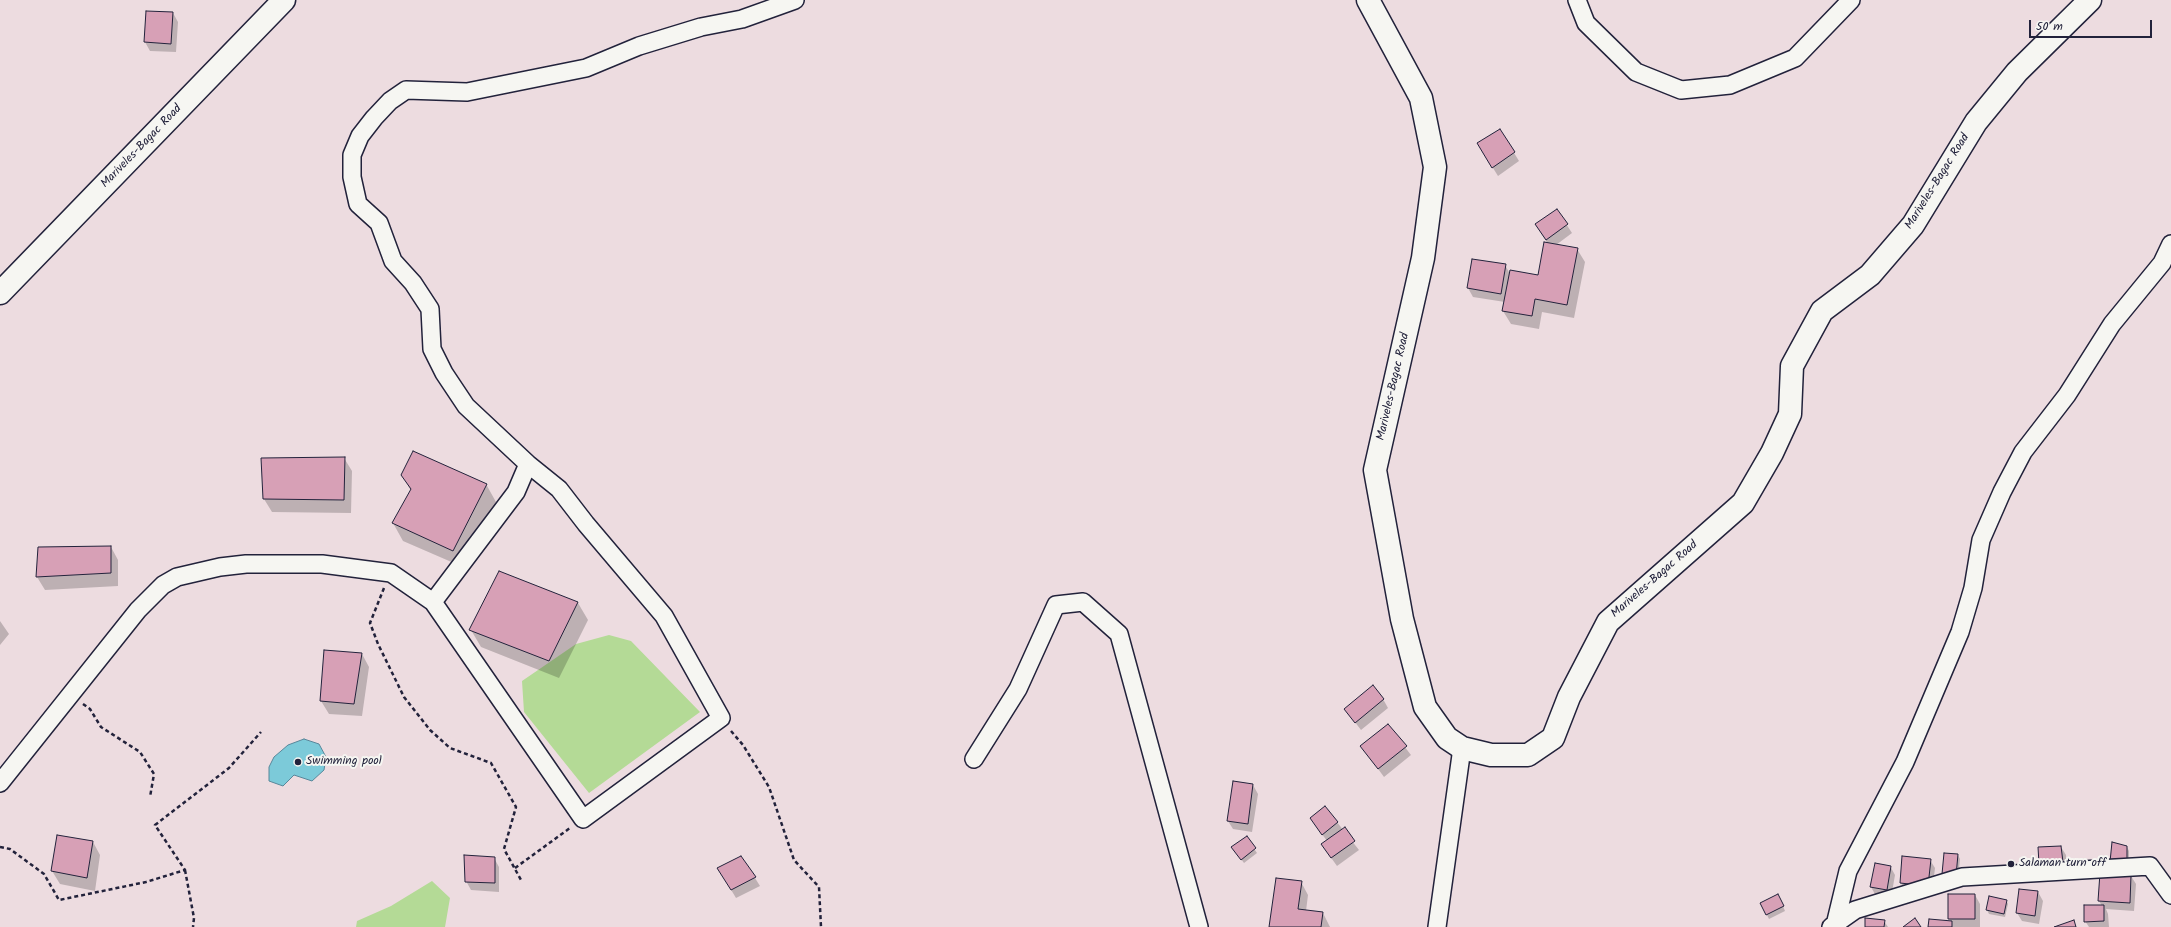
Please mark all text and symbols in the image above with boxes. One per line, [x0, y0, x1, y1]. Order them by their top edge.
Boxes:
scale bar [2031, 12, 2154, 38]
text: 50 m [2036, 17, 2063, 36]
street label: Mariveles-Bagac Road [99, 102, 185, 192]
street label: Mariveles-Bagac Road [1903, 131, 1973, 233]
street label: Mariveles-Bagac Road [1375, 332, 1413, 442]
street label: Mariveles-Bagac Road [1609, 538, 1701, 622]
place label: Swimming pool [306, 755, 382, 769]
marker: Swimming pool [293, 757, 303, 767]
place label: Salaman turn off [2019, 857, 2106, 871]
marker: Salaman turn off [2006, 859, 2016, 869]

